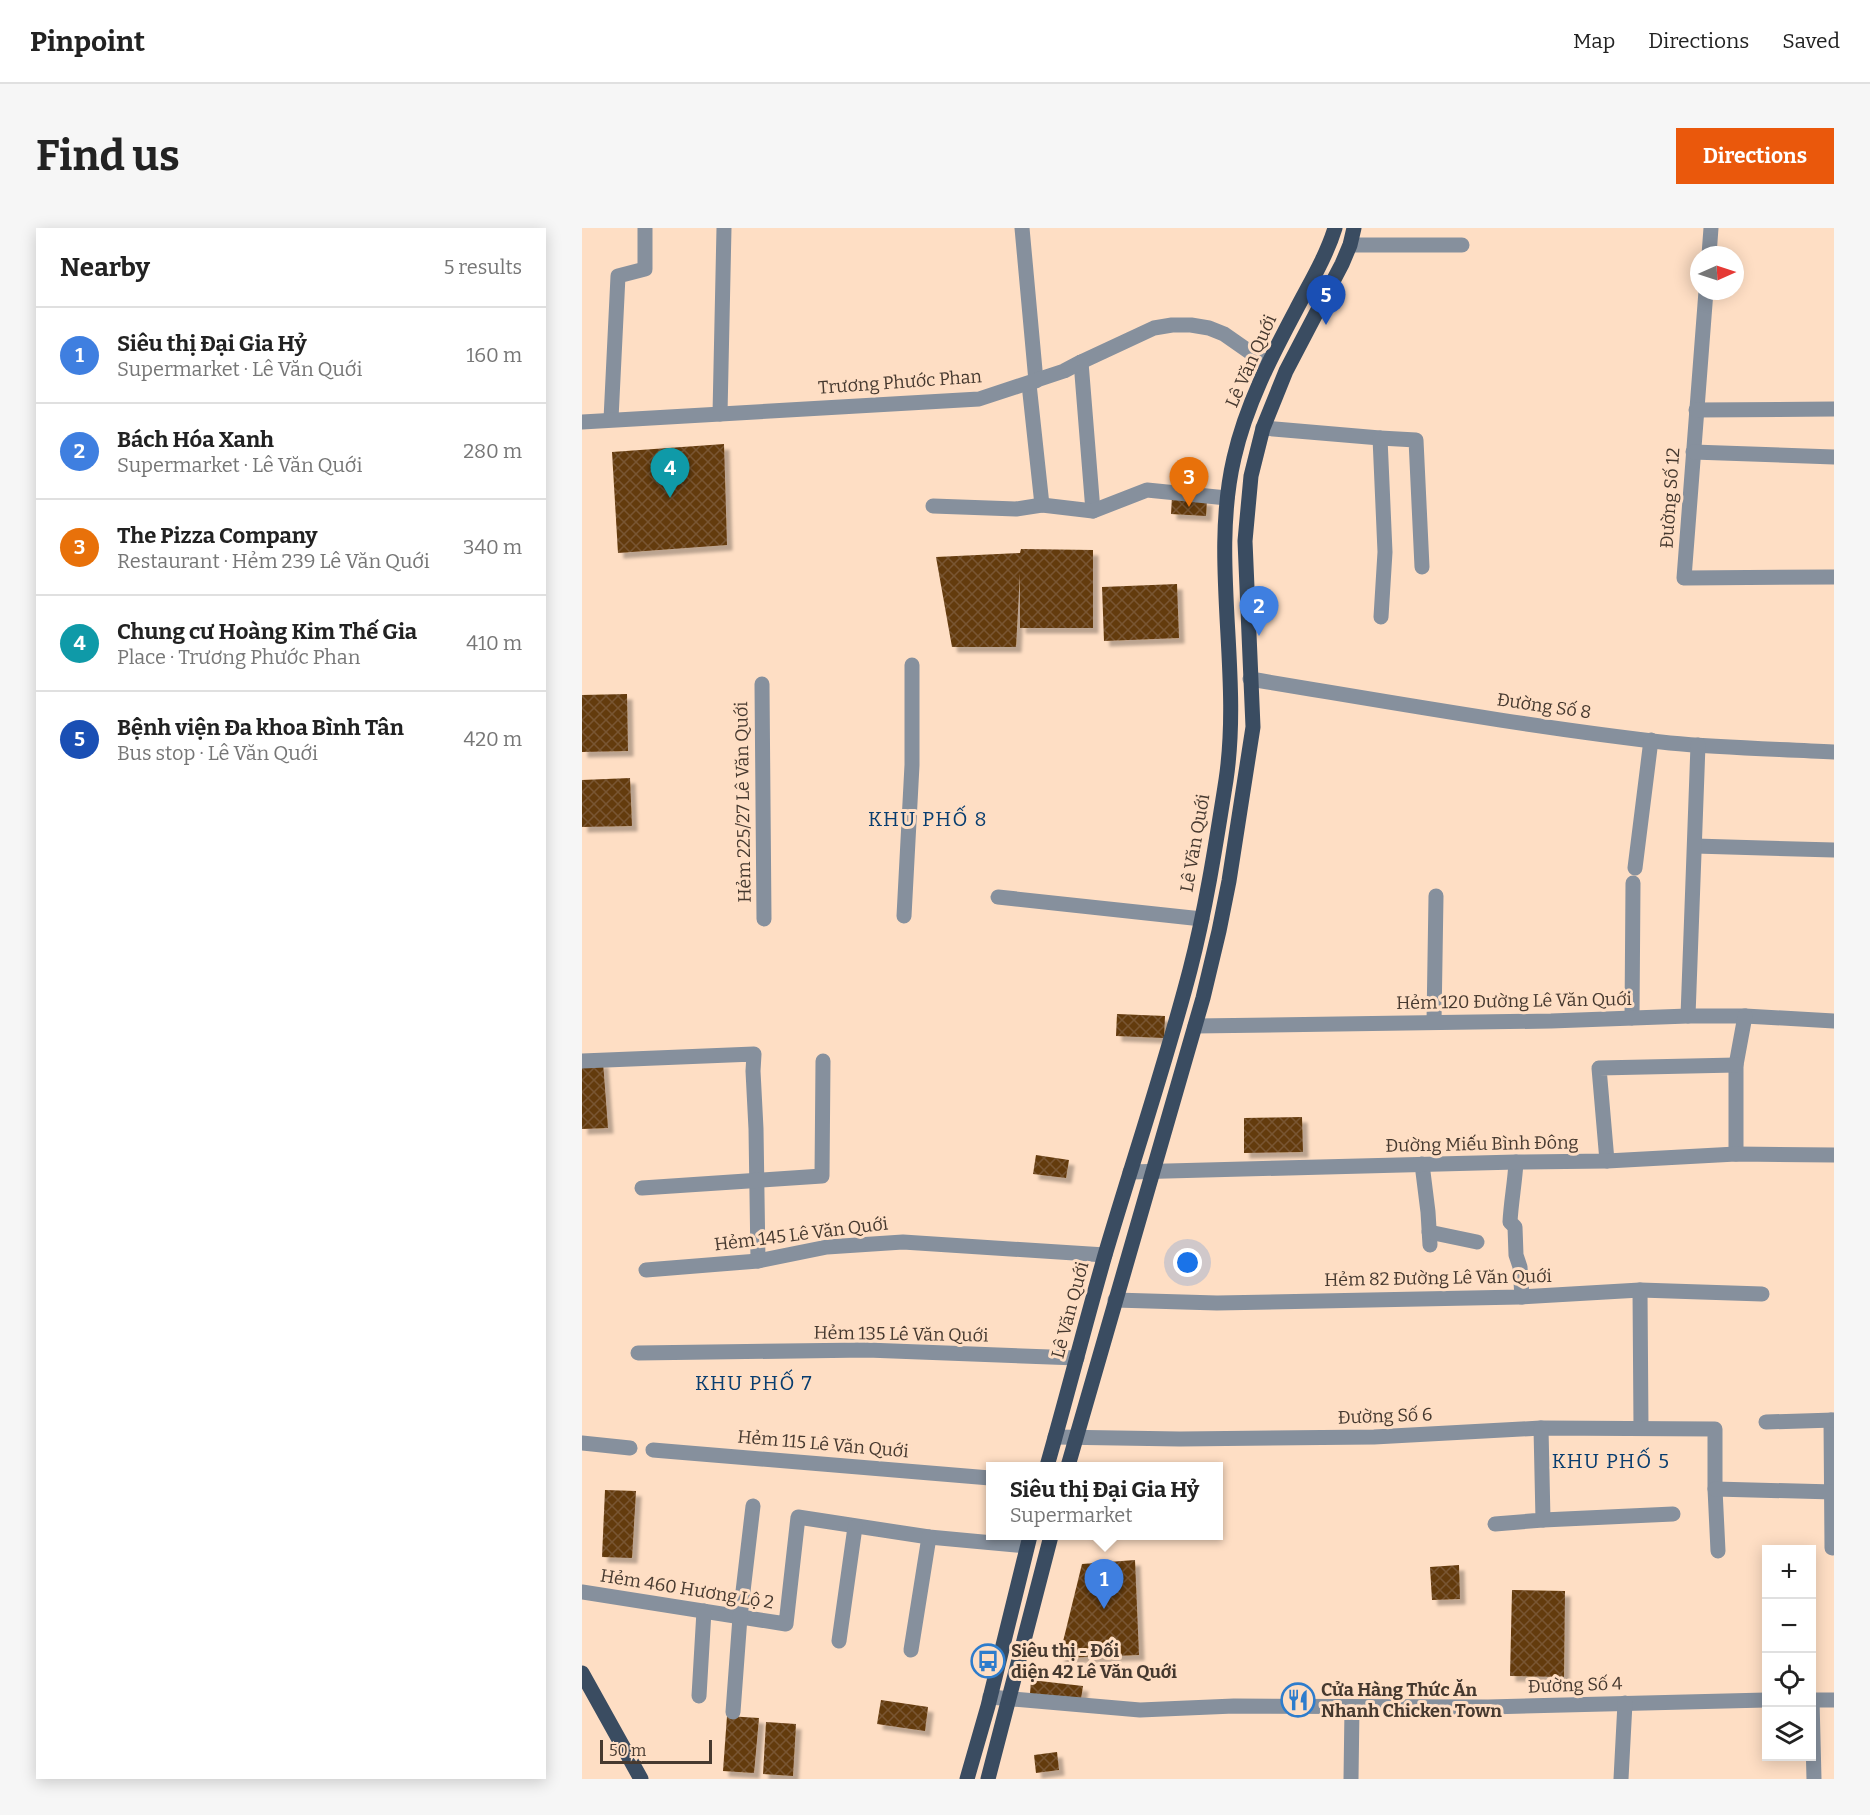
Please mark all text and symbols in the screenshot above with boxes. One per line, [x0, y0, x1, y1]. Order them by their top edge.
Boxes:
text: Pinpoint [30, 25, 145, 58]
text: Map [1573, 28, 1615, 54]
text: Directions [1648, 28, 1749, 54]
text: Saved [1782, 28, 1840, 54]
button: Directions [1676, 128, 1834, 184]
text: Find us [36, 131, 180, 181]
north arrow [1690, 246, 1744, 300]
text: Nearby [60, 252, 150, 283]
text: 5 results [444, 255, 522, 279]
pin: 5 [1306, 276, 1346, 325]
street label: Lê Văn Quới [1221, 311, 1281, 411]
text: Siêu thị Đại Gia Hỷ [117, 330, 307, 357]
text: 1 [75, 343, 84, 367]
text: 160 m [466, 343, 522, 367]
text: Supermarket · Lê Văn Quới [117, 357, 362, 381]
street label: Trương Phước Phan [817, 365, 983, 399]
text: Bách Hóa Xanh [117, 426, 274, 453]
text: 2 [74, 439, 85, 463]
text: 280 m [463, 439, 522, 463]
street label: Đường Số 12 [1655, 447, 1685, 549]
pin: 4 [650, 448, 689, 498]
text: Supermarket · Lê Văn Quới [117, 453, 362, 477]
pin: 3 [1170, 458, 1208, 507]
text: The Pizza Company [117, 522, 318, 549]
text: 3 [74, 535, 85, 559]
text: 340 m [463, 535, 522, 559]
text: Restaurant · Hẻm 239 Lê Văn Quới [117, 549, 430, 573]
pin: 2 [1240, 586, 1278, 636]
text: Chung cư Hoàng Kim Thế Gia [117, 618, 417, 645]
text: 4 [73, 631, 86, 655]
text: 410 m [466, 631, 522, 655]
text: Place · Trương Phước Phan [117, 645, 360, 669]
street label: Đường Số 8 [1495, 689, 1593, 723]
street label: Hẻm 225/27 Lê Văn Quới [730, 701, 756, 903]
text: Bệnh viện Đa khoa Bình Tân [117, 714, 404, 741]
text: 5 [74, 727, 85, 751]
text: 420 m [464, 727, 522, 751]
text: Bus stop · Lê Văn Quới [117, 741, 318, 765]
street label: Lê Văn Quới [1176, 792, 1214, 894]
district label: KHU PHỐ 8 [868, 805, 988, 831]
street label: Hẻm 120 Đường Lê Văn Quới [1396, 988, 1632, 1014]
street label: Đường Miếu Bình Đông [1385, 1131, 1579, 1157]
street label: Hẻm 145 Lê Văn Quới [713, 1212, 889, 1256]
your location [1173, 1248, 1202, 1277]
street label: Lê Văn Quới [1047, 1259, 1093, 1361]
street label: Hẻm 82 Đường Lê Văn Quới [1324, 1265, 1552, 1291]
street label: Hẻm 135 Lê Văn Quới [813, 1321, 989, 1347]
district label: KHU PHỐ 7 [695, 1369, 813, 1395]
street label: Đường Số 6 [1337, 1403, 1433, 1429]
street label: Hẻm 115 Lê Văn Quới [736, 1426, 910, 1462]
district label: KHU PHỐ 5 [1552, 1447, 1670, 1473]
popup [986, 1462, 1223, 1540]
text: Siêu thị Đại Gia Hỷ [1010, 1476, 1199, 1503]
text: Supermarket [1010, 1503, 1132, 1527]
map controls [1762, 1545, 1816, 1761]
button: + [1762, 1545, 1816, 1599]
pin: 1 [1084, 1560, 1124, 1609]
street label: Hẻm 460 Hương Lộ 2 [599, 1564, 775, 1614]
button: − [1762, 1599, 1816, 1653]
place label: Siêu thị - Đối diện 42 Lê Văn Quới [1011, 1639, 1177, 1683]
bus stop icon: Siêu thị - Đối diện 42 Lê Văn Quới [970, 1643, 1006, 1679]
button: locate [1762, 1653, 1816, 1707]
street label: Đường Số 4 [1527, 1672, 1623, 1698]
place label: Cửa Hàng Thức Ăn Nhanh Chicken Town [1321, 1678, 1502, 1722]
restaurant icon: Cửa Hàng Thức Ăn Nhanh Chicken Town [1280, 1682, 1316, 1718]
button: layers [1762, 1707, 1816, 1761]
scale bar [600, 1737, 712, 1764]
text: 50 m [609, 1741, 646, 1760]

